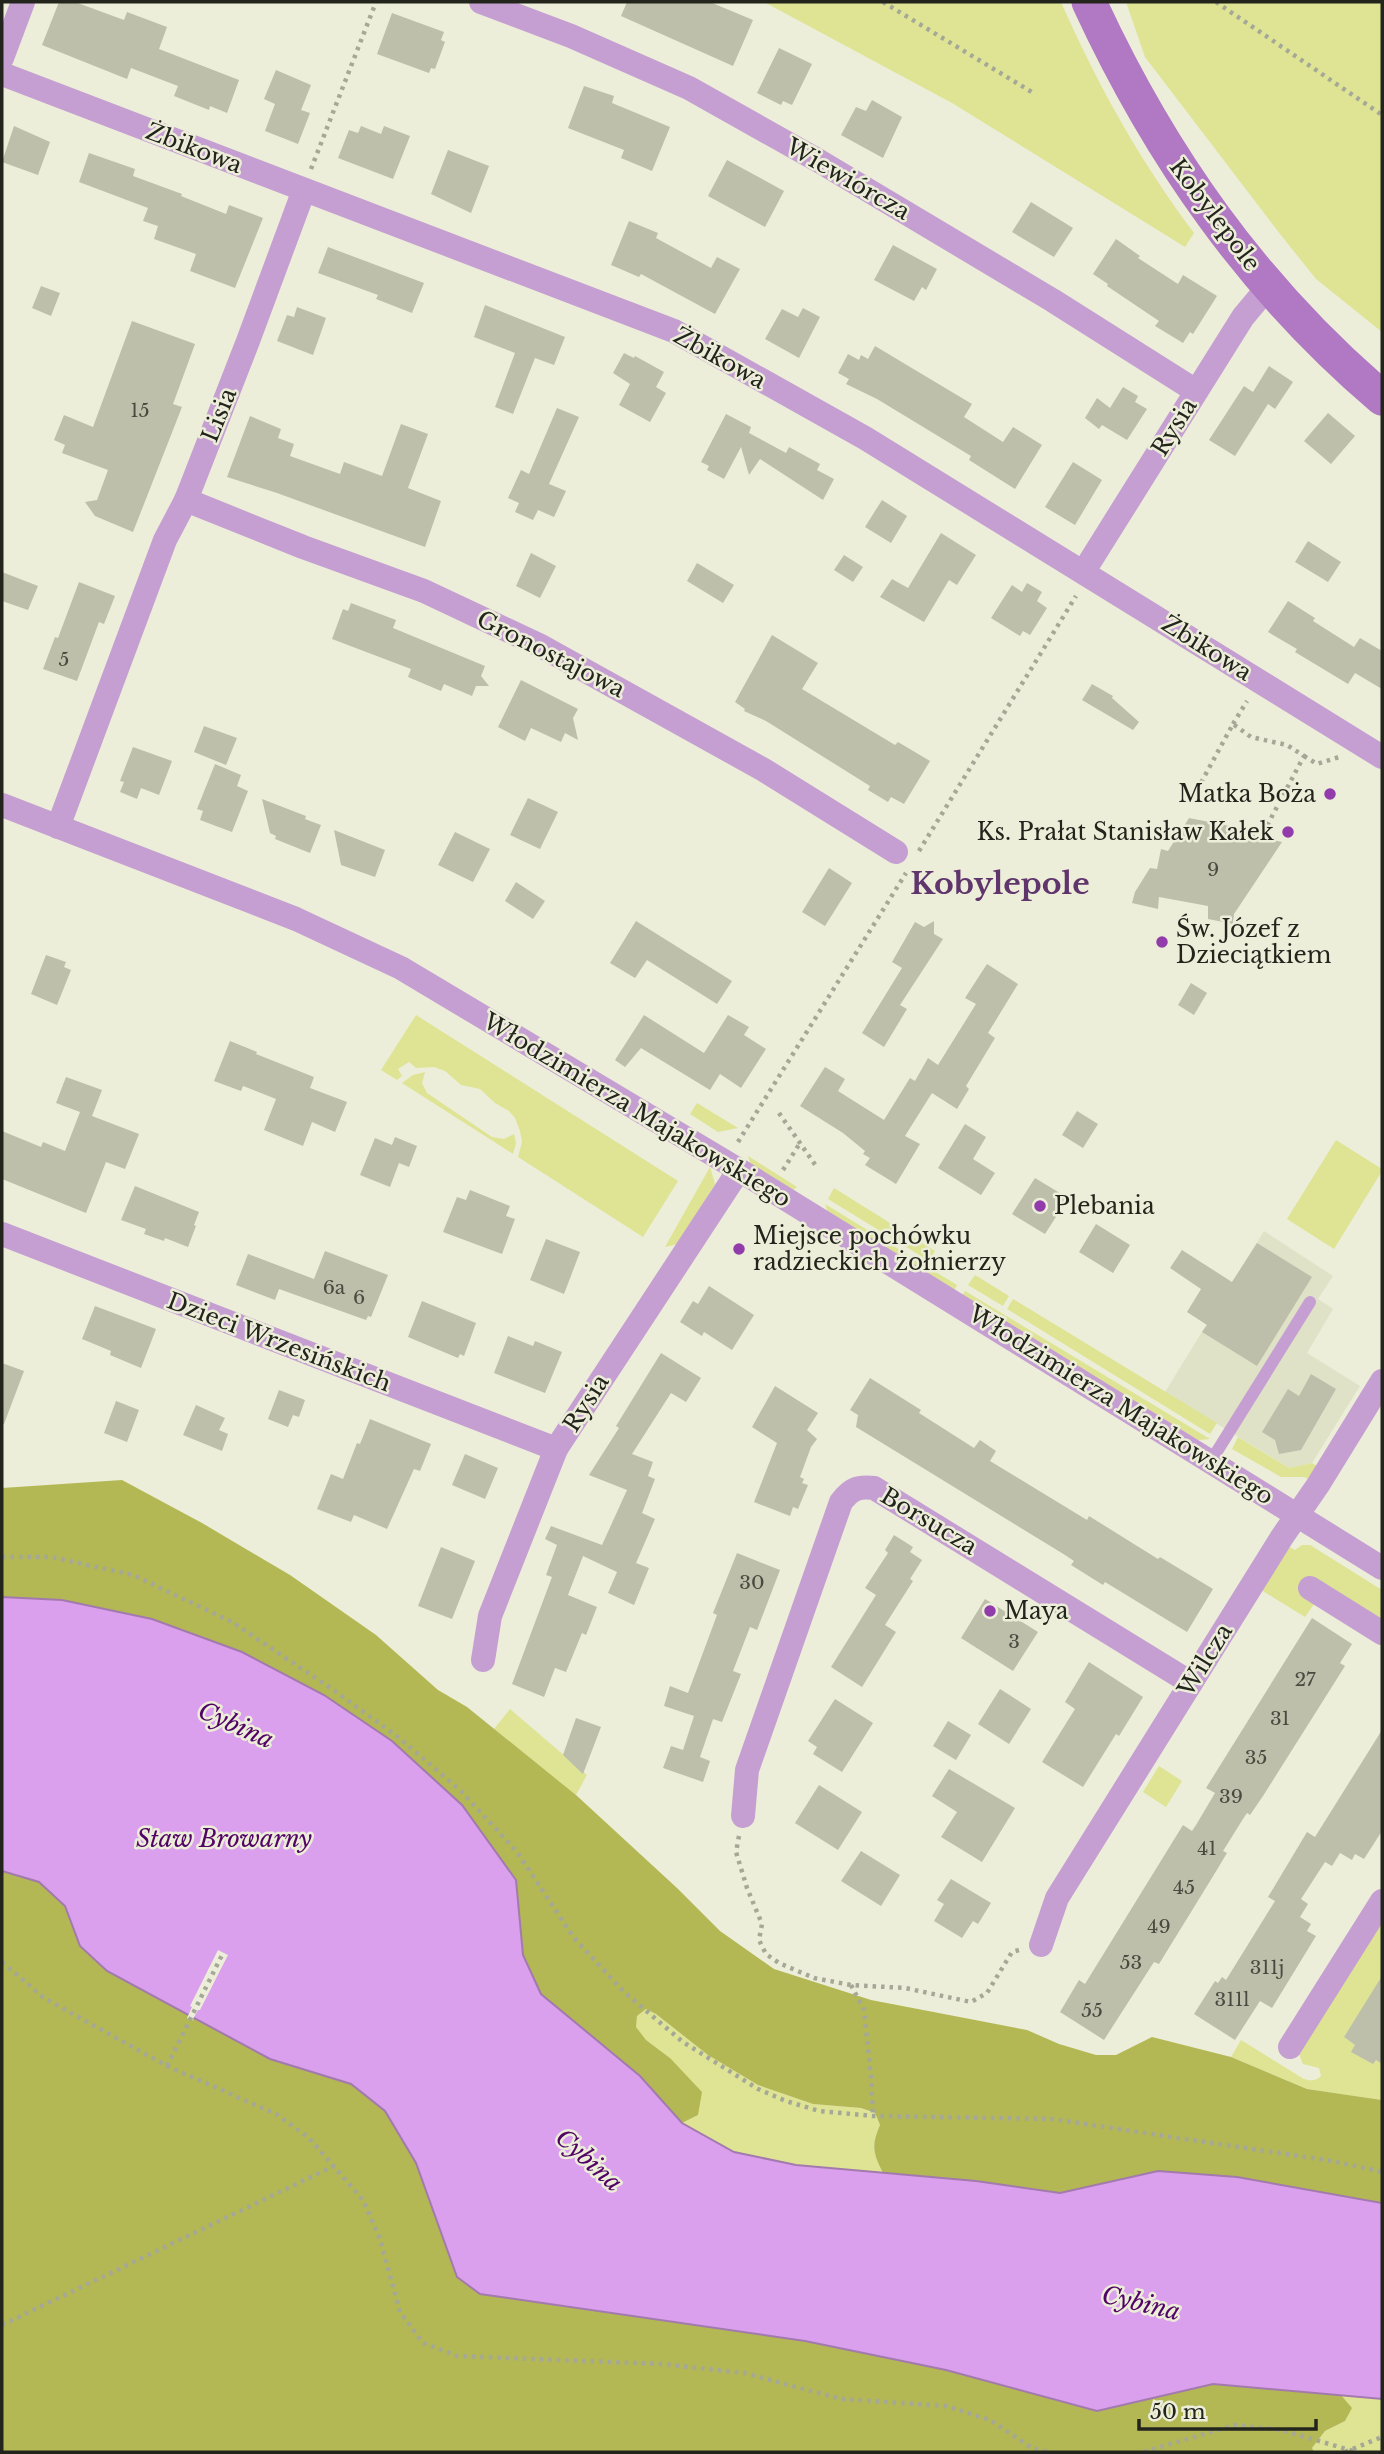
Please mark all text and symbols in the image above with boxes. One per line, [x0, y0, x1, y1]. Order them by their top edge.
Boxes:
street label: Żbikowa [142, 116, 247, 179]
street label: Wiewiórcza [780, 132, 915, 226]
street label: Kobylepole [1164, 153, 1266, 277]
street label: Żbikowa [669, 320, 771, 395]
street label: Lisia [196, 384, 242, 446]
street label: Rysia [1146, 393, 1203, 461]
house number: 15 [130, 399, 150, 422]
street label: Gronostajowa [472, 605, 630, 703]
street label: Żbikowa [1157, 609, 1258, 687]
house number: 5 [59, 648, 69, 671]
place label: Matka Boża [1178, 780, 1316, 808]
marker: Matka Boża [1322, 786, 1338, 802]
place label: Ks. Prałat Stanisław Kałek [977, 818, 1275, 846]
marker: Ks. Prałat Stanisław Kałek [1280, 824, 1296, 840]
house number: 9 [1207, 858, 1219, 881]
district label: Kobylepole [910, 865, 1090, 902]
place label: Św. Józef z Dzieciątkiem [1176, 913, 1332, 969]
marker: Św. Józef z Dzieciątkiem [1154, 934, 1170, 950]
street label: Włodzimierza Majakowskiego [477, 1006, 796, 1213]
place label: Plebania [1054, 1192, 1155, 1220]
marker: Plebania [1032, 1198, 1048, 1214]
place label: Miejsce pochówku radzieckich żołnierzy [753, 1222, 1006, 1276]
marker: Miejsce pochówku radzieckich żołnierzy [731, 1241, 747, 1257]
house number: 6a [323, 1276, 346, 1299]
street label: Dzieci Wrzesińskich [163, 1286, 395, 1398]
house number: 6 [353, 1286, 365, 1309]
street label: Włodzimierza Majakowskiego [963, 1299, 1279, 1511]
street label: Rysia [557, 1369, 615, 1437]
street label: Borsucza [876, 1481, 982, 1561]
house number: 30 [739, 1571, 765, 1594]
place label: Maya [1004, 1597, 1069, 1625]
marker: Maya [982, 1603, 998, 1619]
street label: Wilcza [1171, 1618, 1238, 1702]
house number: 3 [1008, 1630, 1020, 1653]
house number: 27 [1294, 1668, 1316, 1691]
water label: Cybina [194, 1696, 278, 1754]
house number: 31 [1270, 1707, 1290, 1730]
house number: 35 [1245, 1746, 1267, 1769]
house number: 39 [1219, 1785, 1243, 1808]
water label: Staw Browarny [136, 1824, 313, 1853]
house number: 41 [1197, 1837, 1217, 1860]
house number: 45 [1173, 1876, 1195, 1899]
house number: 49 [1147, 1915, 1171, 1938]
house number: 53 [1120, 1951, 1142, 1974]
house number: 311j [1250, 1956, 1284, 1979]
house number: 311l [1215, 1988, 1249, 2011]
house number: 55 [1081, 1999, 1103, 2022]
water label: Cybina [550, 2123, 628, 2197]
water label: Cybina [1099, 2280, 1183, 2326]
scale bar [1139, 2388, 1316, 2432]
text: 50 m [1150, 2399, 1206, 2425]

